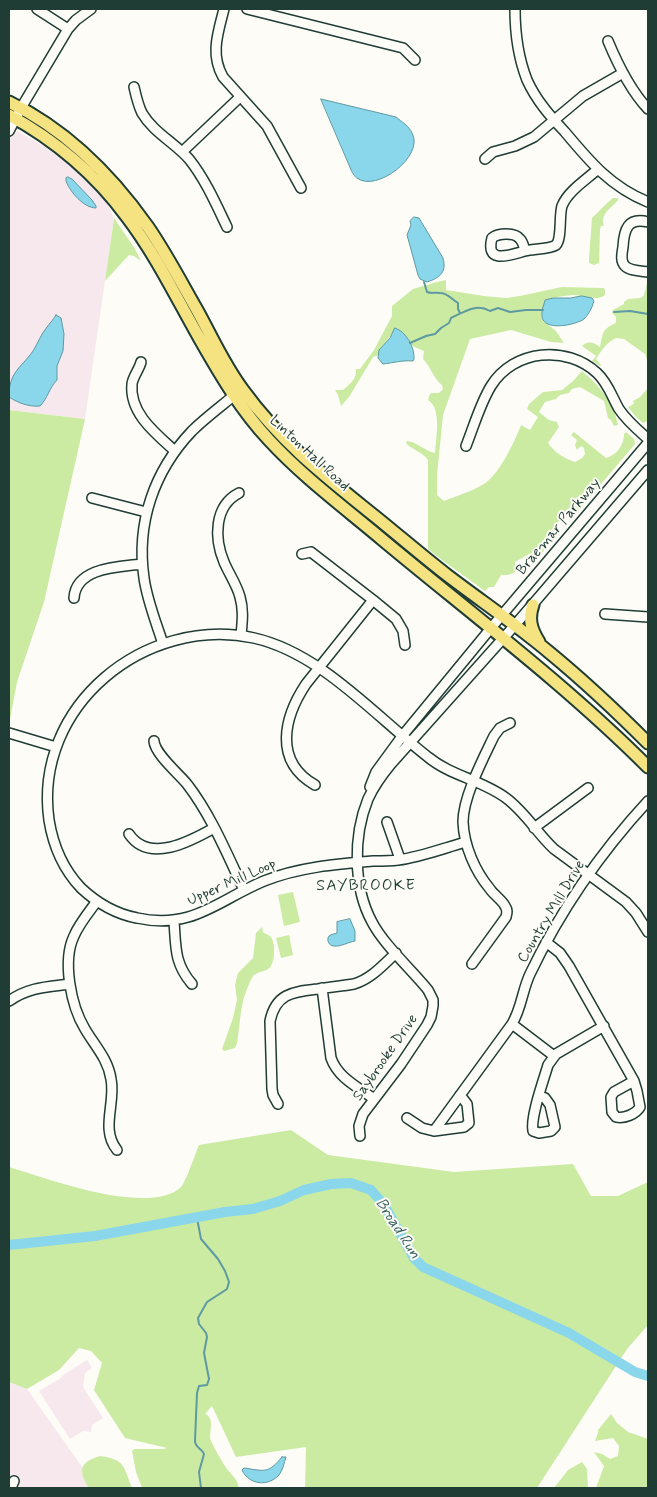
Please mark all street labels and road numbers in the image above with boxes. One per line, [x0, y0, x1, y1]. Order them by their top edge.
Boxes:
street label: Linton Hall Road [265, 412, 353, 496]
street label: Braemar Parkway [513, 475, 605, 579]
street label: Upper Mill Loop [185, 855, 279, 911]
street label: Country Mill Drive [514, 858, 590, 966]
street label: Saybrooke Drive [350, 1011, 422, 1105]

